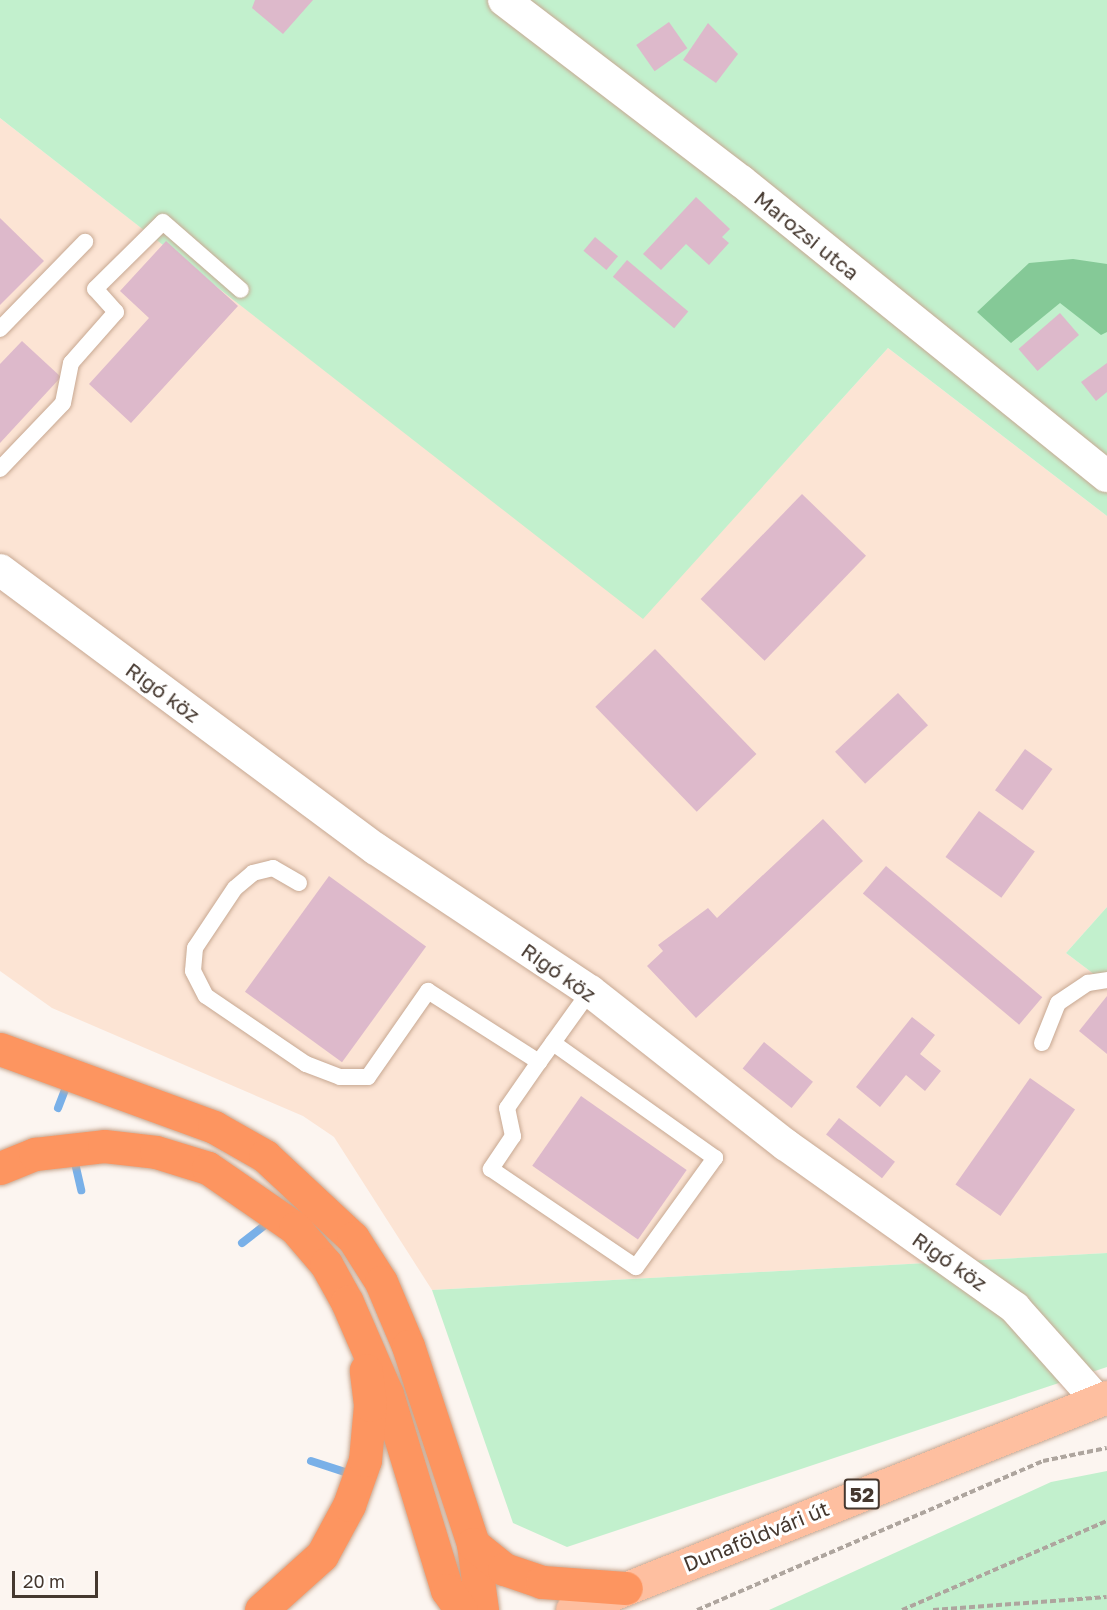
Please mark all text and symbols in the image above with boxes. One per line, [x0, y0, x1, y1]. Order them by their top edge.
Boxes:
street label: Marozsi utca [749, 185, 865, 285]
street label: Rigó köz [121, 657, 205, 727]
street label: Rigó köz [517, 937, 601, 1007]
street label: Rigó köz [908, 1226, 992, 1296]
road number: 52 [842, 1477, 882, 1511]
street label: Dunaföldvári út [680, 1495, 832, 1577]
scale bar [15, 1559, 100, 1597]
text: 20 m [23, 1570, 65, 1592]

